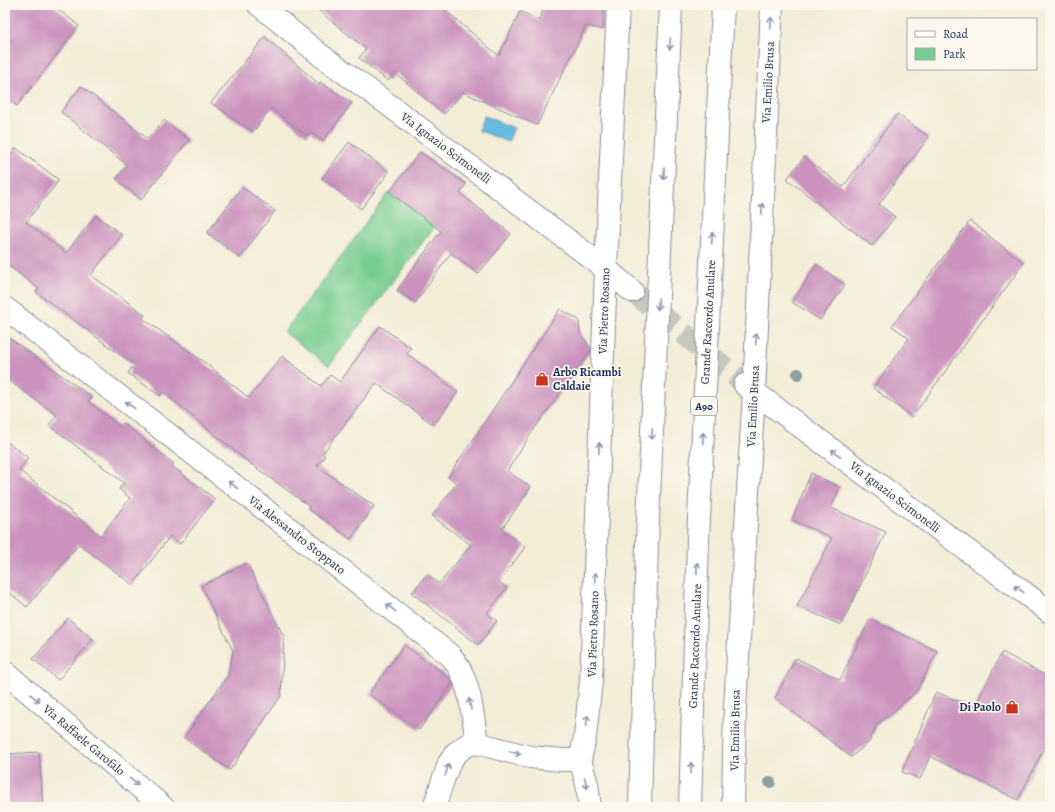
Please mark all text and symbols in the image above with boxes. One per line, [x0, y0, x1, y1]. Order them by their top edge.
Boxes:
one-way arrow [768, 17, 775, 30]
legend [907, 18, 1037, 70]
text: Road [943, 26, 969, 42]
one-way arrow [666, 37, 673, 50]
street label: Via Emilio Brusa [758, 40, 778, 124]
text: Park [943, 46, 966, 62]
street label: Via Ignazio Scimonelli [397, 108, 495, 187]
one-way arrow [660, 167, 667, 180]
one-way arrow [759, 203, 766, 216]
one-way arrow [708, 232, 715, 245]
street label: Grande Raccordo Anulare [697, 259, 719, 385]
street label: Via Pietro Rosano [594, 268, 613, 355]
one-way arrow [654, 297, 661, 310]
one-way arrow [752, 333, 760, 346]
place label: Arbo Ricambi Caldaie [552, 364, 622, 394]
street label: Via Emilio Brusa [743, 364, 763, 448]
shop icon: Arbo Ricambi Caldaie [534, 371, 550, 387]
road number: A90 [691, 397, 717, 415]
one-way arrow [125, 401, 136, 409]
one-way arrow [648, 427, 655, 440]
one-way arrow [699, 432, 706, 445]
one-way arrow [596, 442, 603, 455]
one-way arrow [830, 448, 841, 457]
street label: Via Ignazio Scimonelli [846, 457, 944, 536]
one-way arrow [228, 480, 239, 489]
street label: Via Alessandro Stoppato [244, 491, 349, 578]
one-way arrow [694, 562, 701, 575]
one-way arrow [591, 572, 598, 585]
street label: Grande Raccordo Anulare [685, 583, 705, 709]
one-way arrow [1013, 585, 1024, 593]
street label: Via Pietro Rosano [583, 591, 602, 678]
one-way arrow [385, 604, 396, 612]
street label: Via Emilio Brusa [726, 689, 744, 772]
one-way arrow [29, 693, 40, 702]
one-way arrow [466, 698, 474, 711]
place label: Di Paolo [959, 699, 1001, 715]
shop icon: Di Paolo [1004, 699, 1020, 715]
street label: Via Raffaele Garofalo [39, 700, 128, 779]
one-way arrow [583, 715, 591, 728]
one-way arrow [508, 750, 521, 758]
one-way arrow [687, 762, 695, 775]
one-way arrow [443, 764, 451, 776]
one-way arrow [583, 776, 591, 789]
one-way arrow [128, 778, 139, 787]

